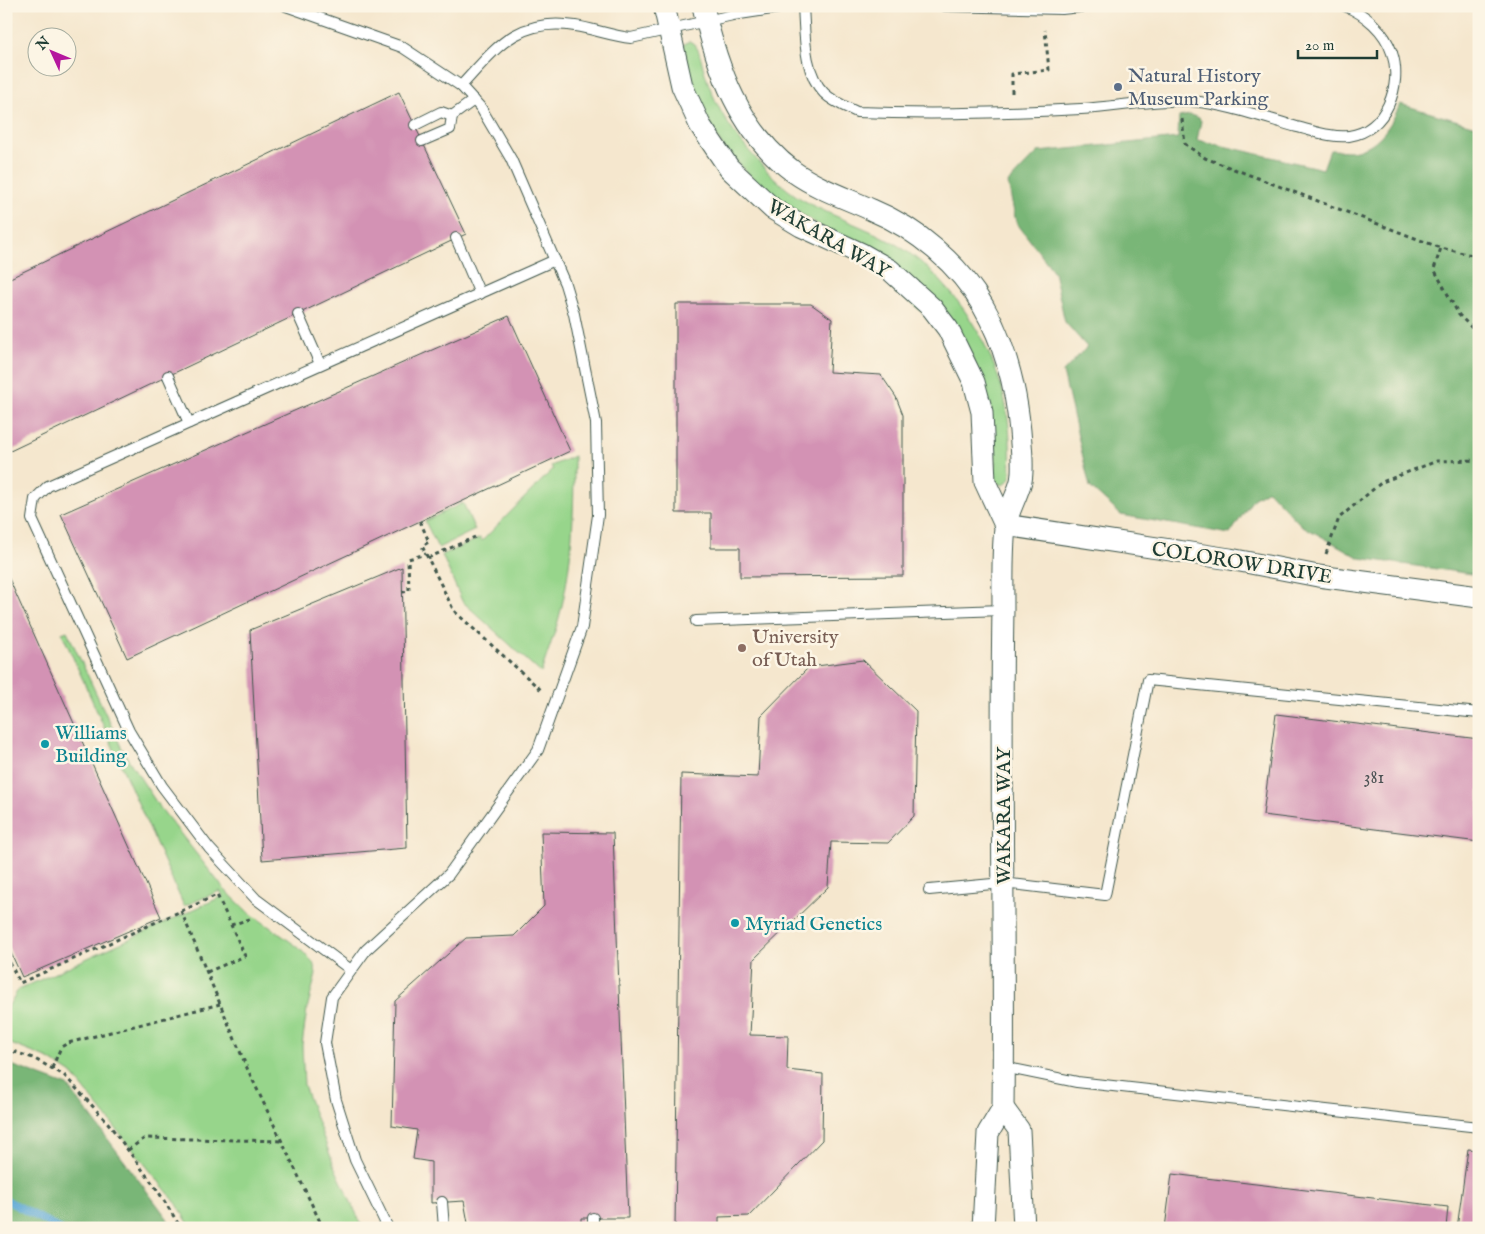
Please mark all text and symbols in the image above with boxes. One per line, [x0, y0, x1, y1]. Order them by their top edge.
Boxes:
north arrow [28, 28, 78, 78]
scale bar [1298, 28, 1376, 60]
text: N [32, 33, 54, 55]
text: 20 m [1305, 36, 1335, 55]
place label: Natural History Museum Parking [1128, 64, 1269, 112]
marker: Natural History Museum Parking [1112, 81, 1124, 93]
street label: WAKARA WAY [762, 194, 895, 285]
street label: COLOROW DRIVE [1150, 537, 1334, 590]
place label: University of Utah [752, 625, 839, 673]
marker: University of Utah [736, 642, 748, 654]
place label: Williams Building [55, 721, 128, 769]
marker: Williams Building [39, 738, 51, 750]
street label: WAKARA WAY [992, 746, 1017, 885]
house number: 381 [1364, 767, 1384, 790]
place label: Myriad Genetics [745, 912, 882, 937]
marker: Myriad Genetics [729, 917, 741, 929]

